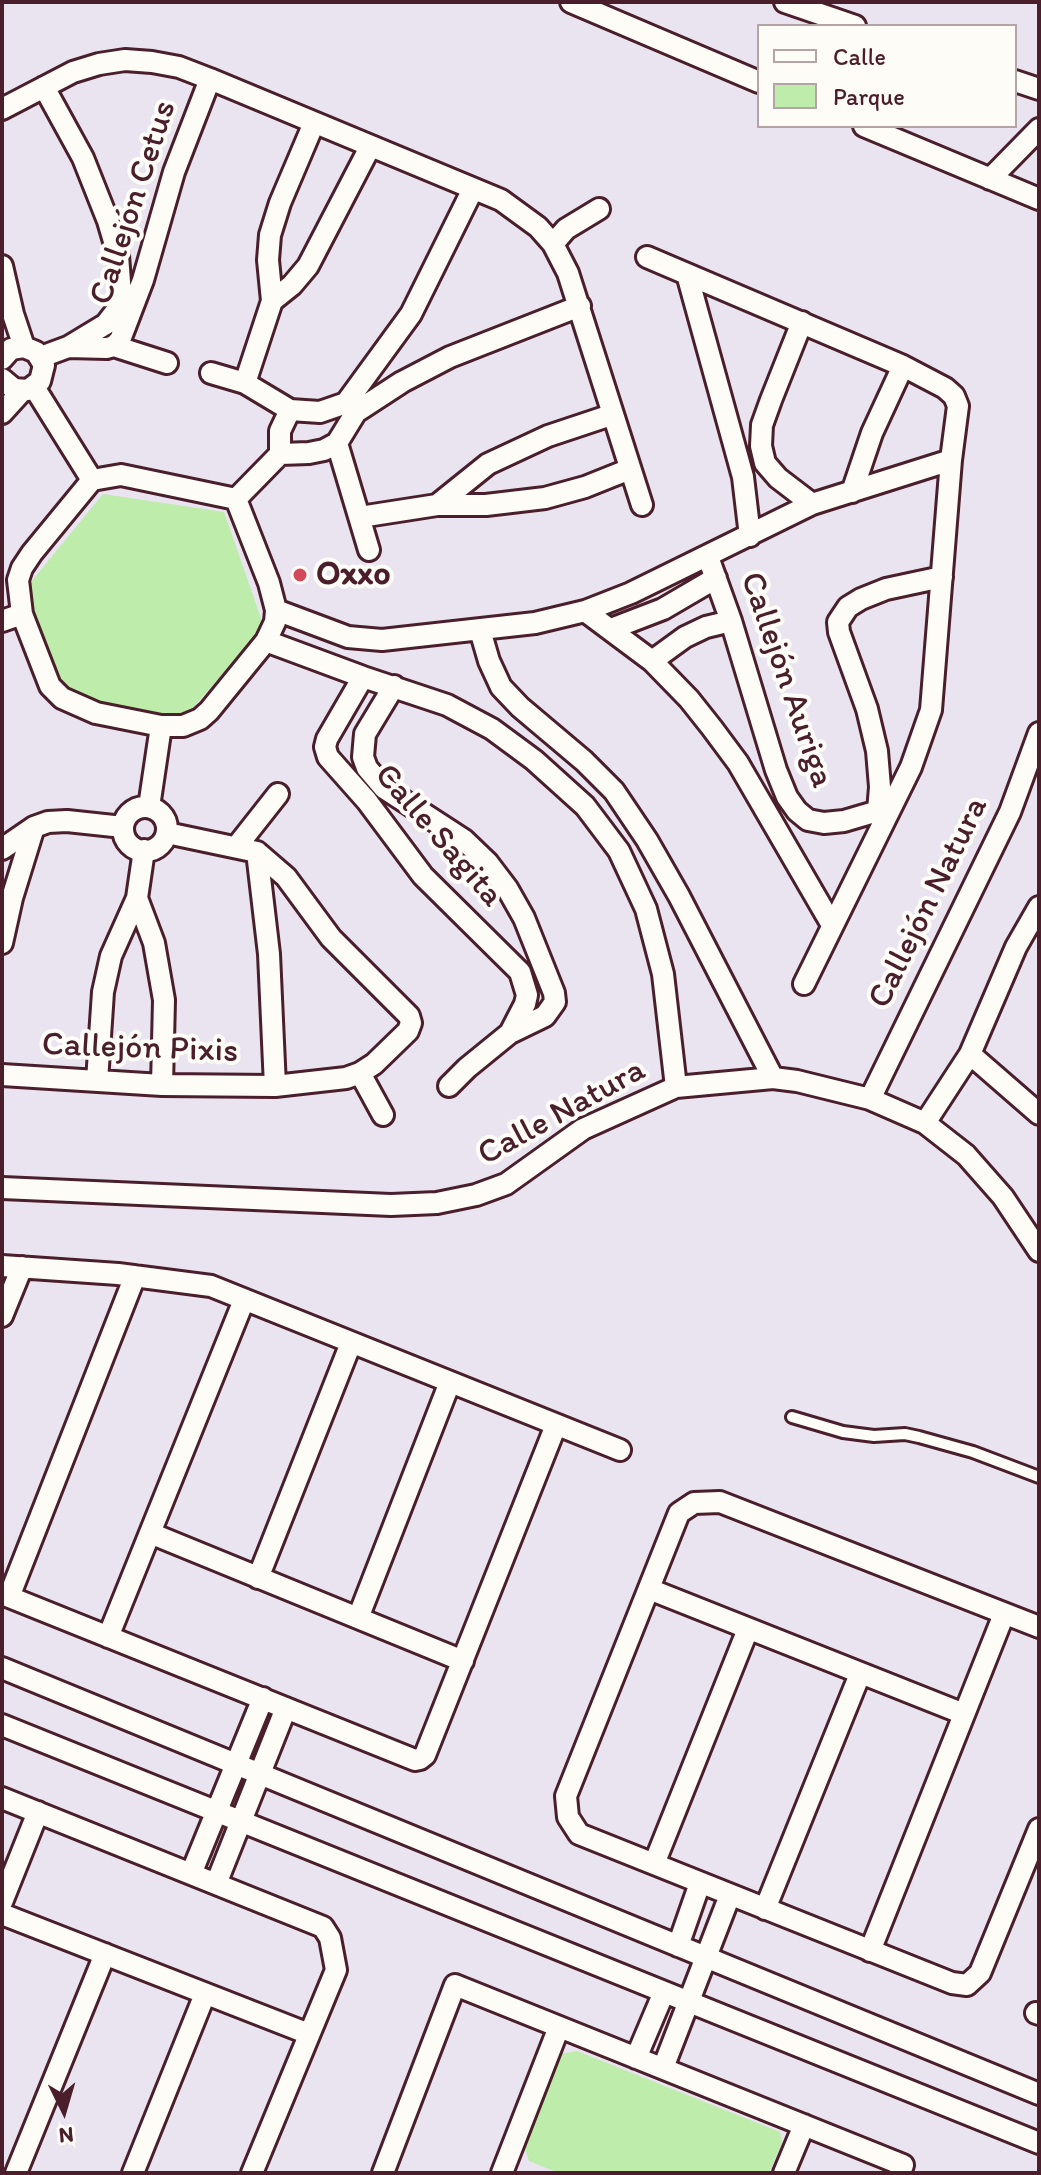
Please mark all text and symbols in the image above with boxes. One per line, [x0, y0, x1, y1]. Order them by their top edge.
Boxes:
legend [757, 24, 1017, 128]
text: Calle [833, 42, 886, 71]
text: Parque [833, 82, 905, 111]
street label: Callejón Cetus [82, 96, 186, 310]
place label: Oxxo [316, 555, 391, 595]
marker: Oxxo [291, 566, 309, 584]
street label: Callejón Auriga [730, 567, 842, 793]
street label: Calle Sagita [365, 756, 511, 916]
street label: Callejón Natura [860, 791, 998, 1015]
street label: Callejón Pixis [41, 1025, 239, 1073]
street label: Calle Natura [471, 1050, 653, 1176]
north arrow [24, 2071, 104, 2151]
text: N [58, 2121, 75, 2150]

